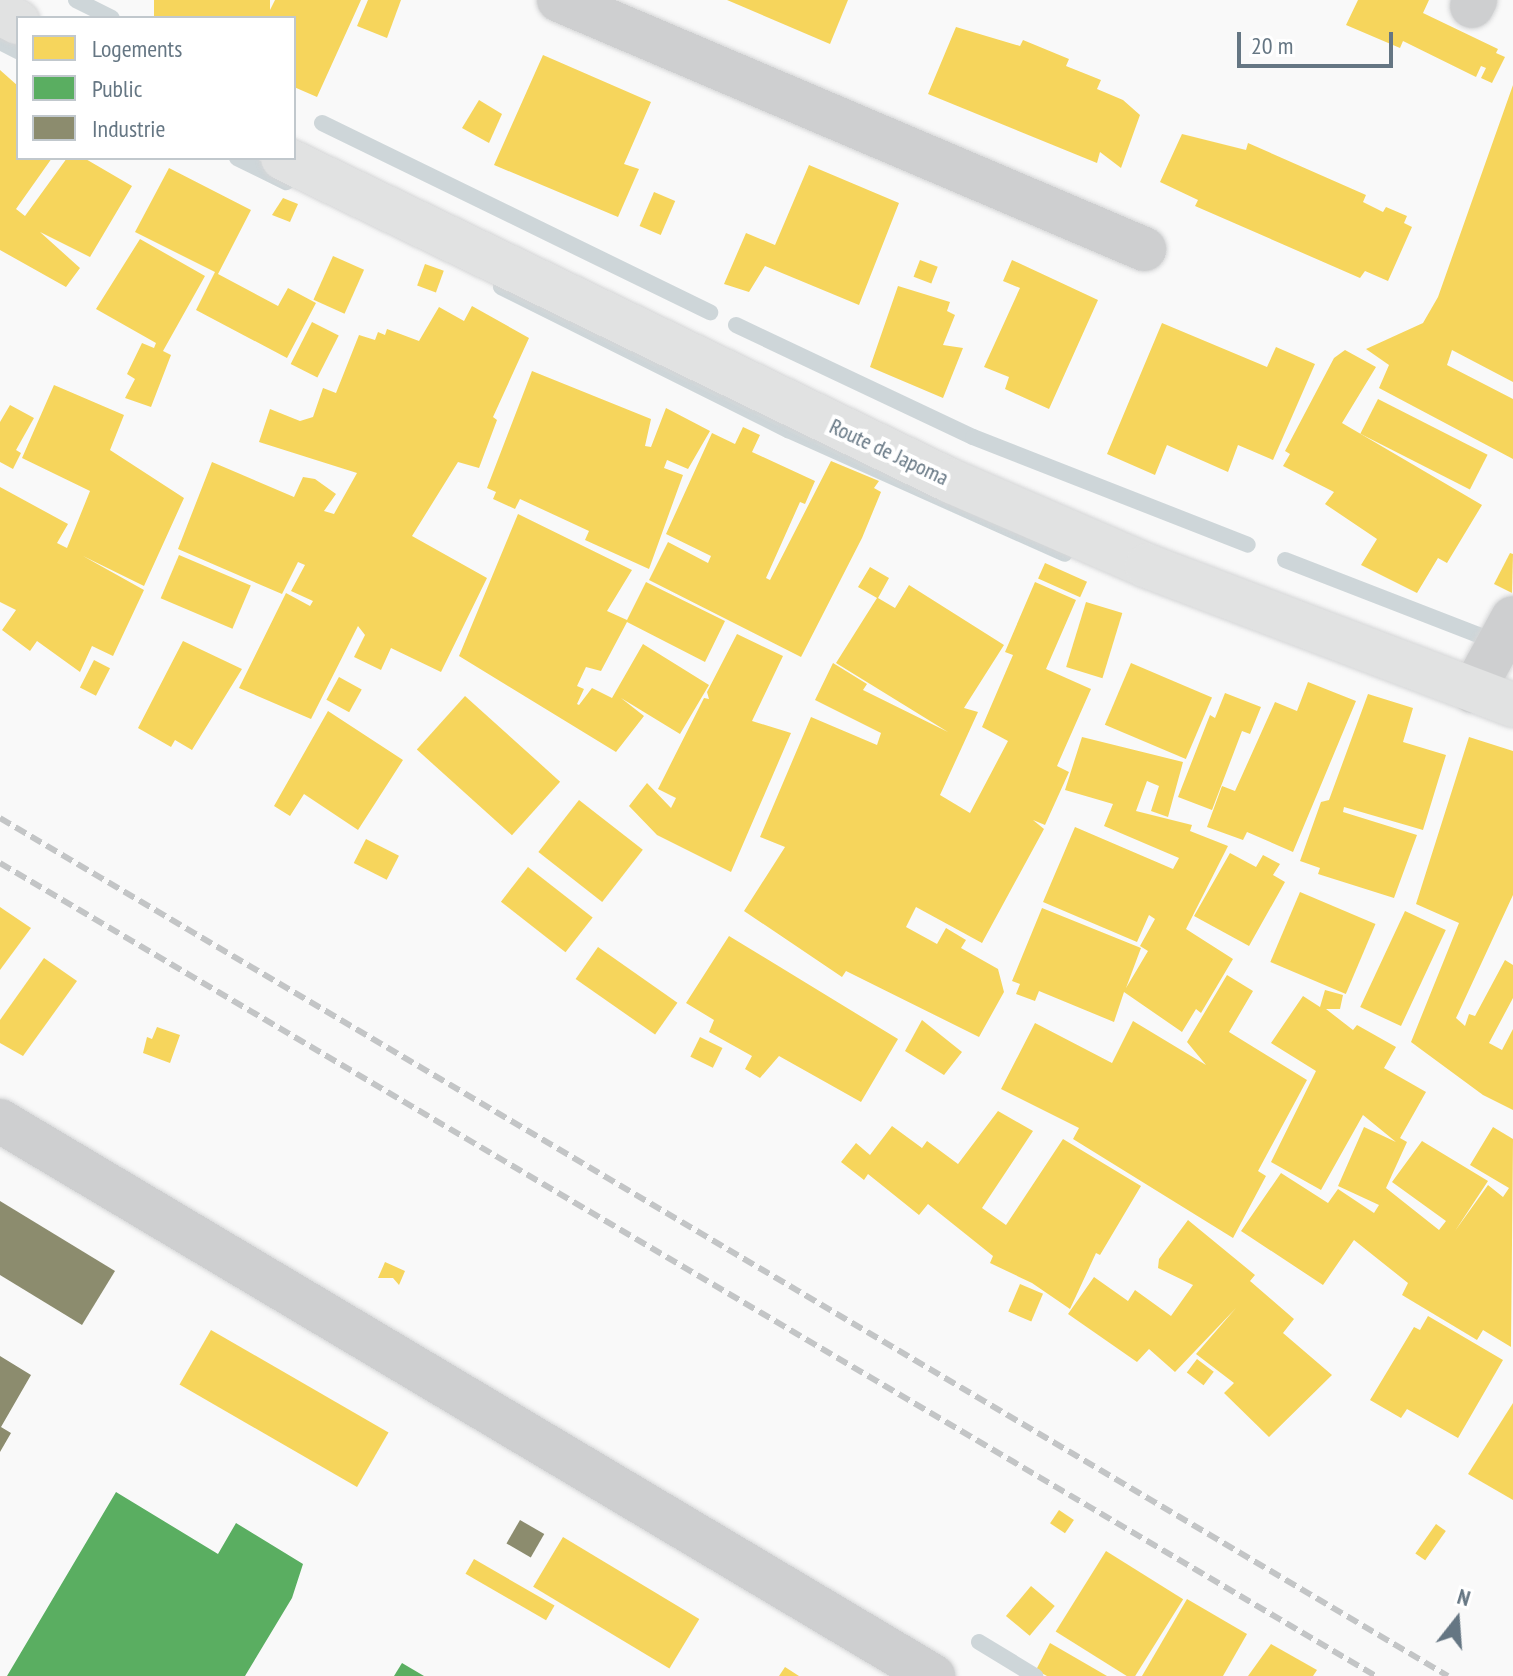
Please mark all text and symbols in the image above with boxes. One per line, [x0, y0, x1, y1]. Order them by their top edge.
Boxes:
legend [16, 16, 296, 160]
scale bar [1241, 16, 1397, 66]
text: 20 m [1251, 30, 1293, 61]
text: Logements [92, 33, 182, 64]
text: Public [92, 73, 142, 104]
text: Industrie [92, 113, 165, 144]
street label: Route de Japoma [825, 413, 953, 491]
north arrow [1417, 1580, 1497, 1660]
text: N [1454, 1582, 1474, 1612]

